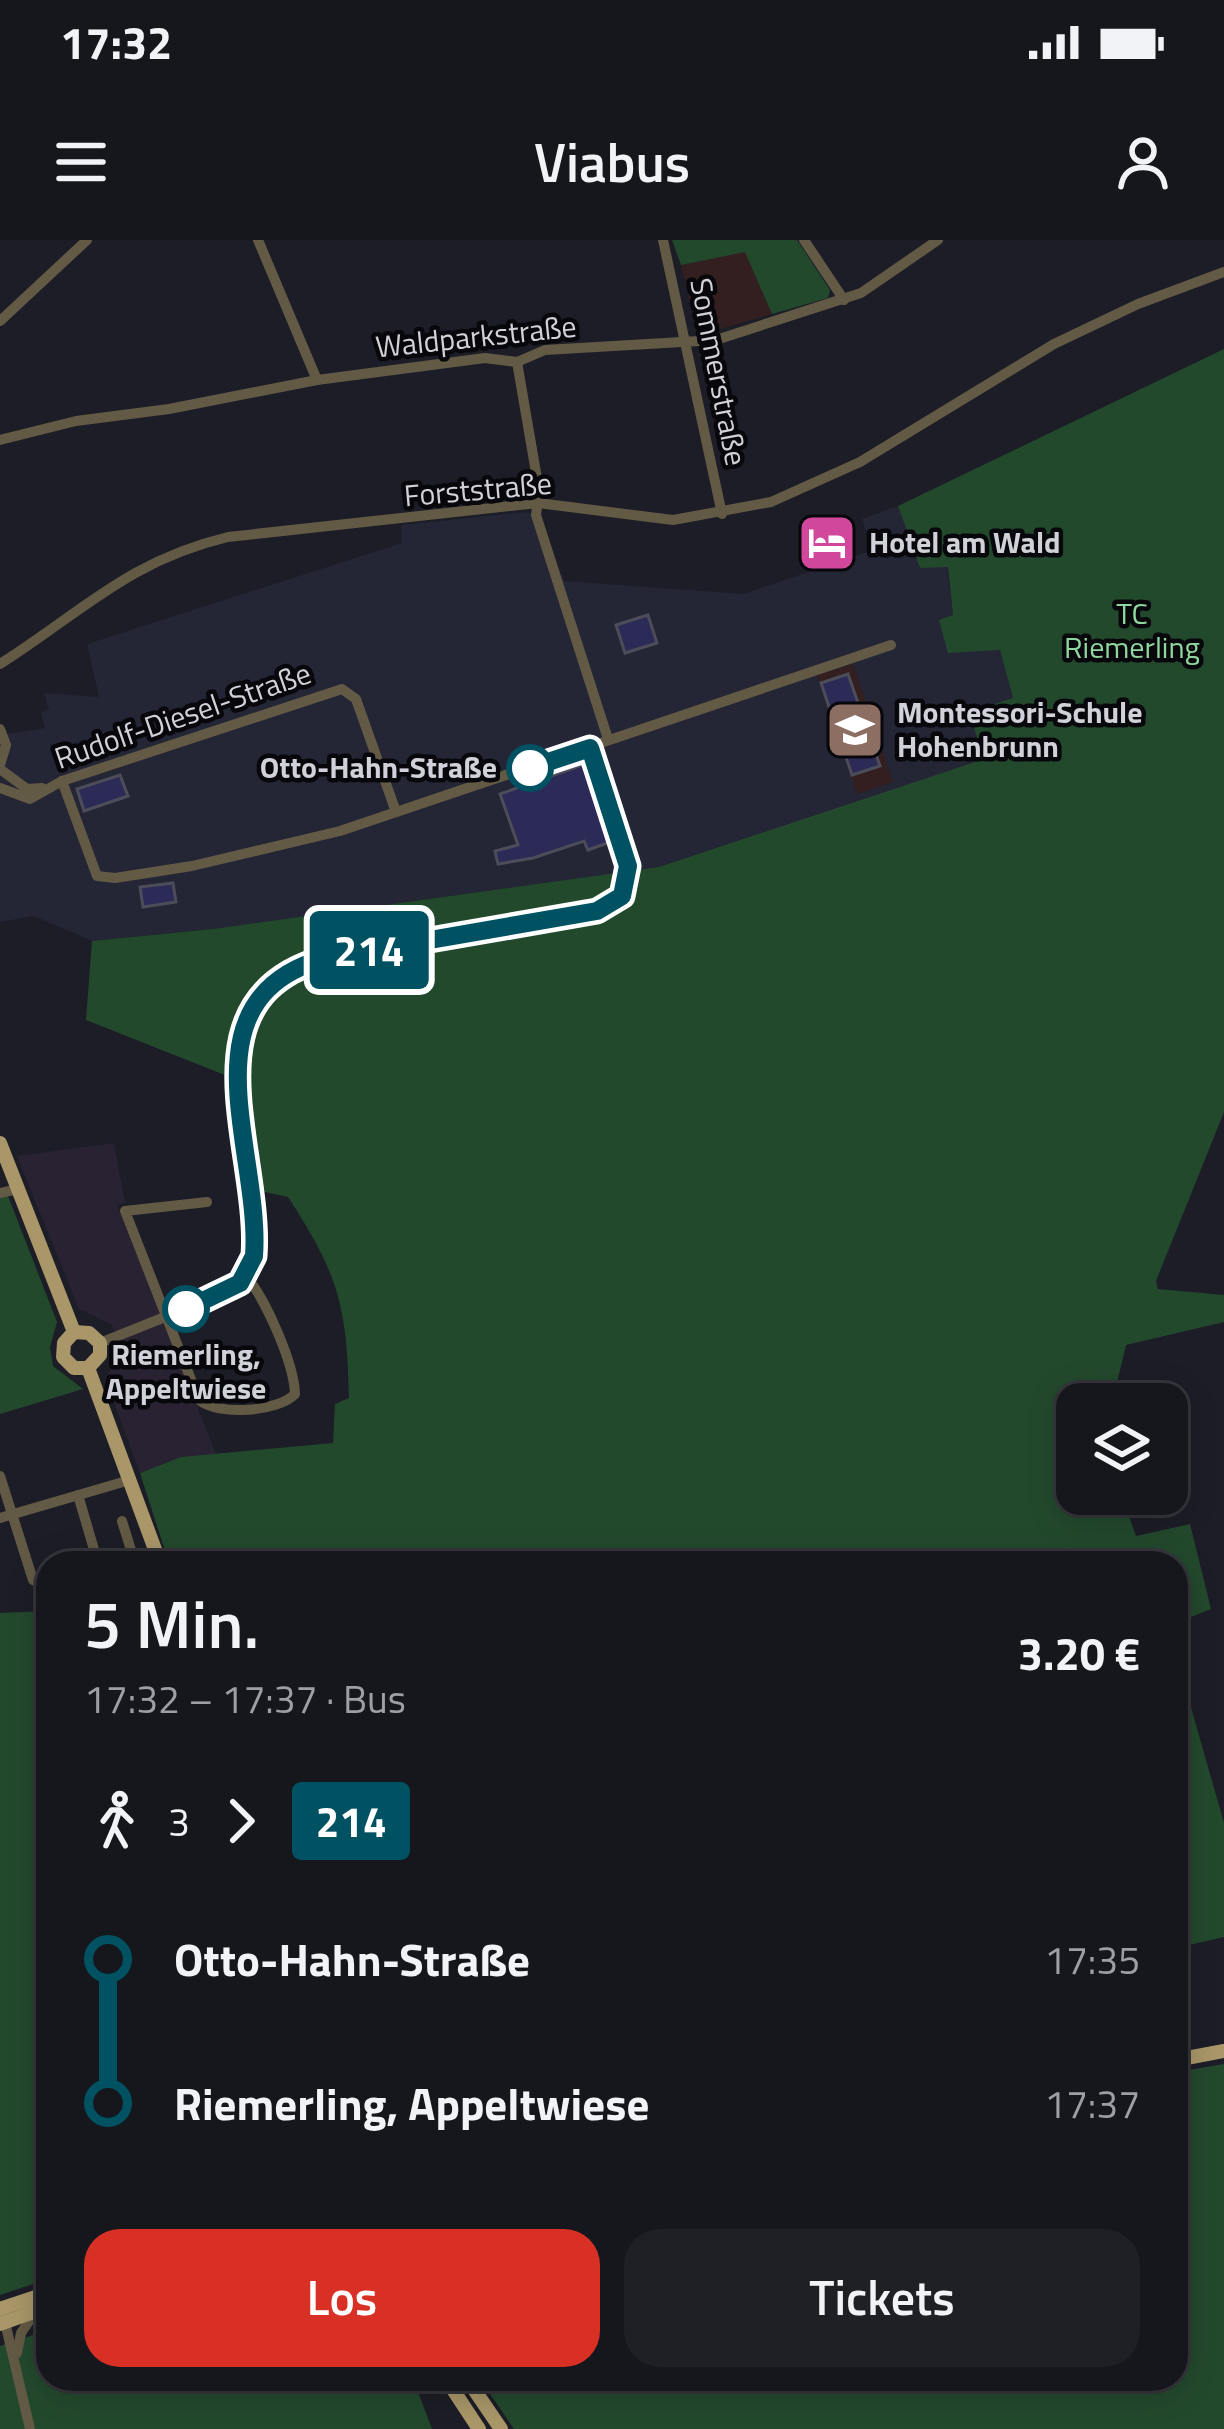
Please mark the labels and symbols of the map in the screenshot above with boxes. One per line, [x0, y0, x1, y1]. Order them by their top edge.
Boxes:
street label: Sommerstraße [678, 274, 760, 469]
street label: Waldparkstraße [373, 303, 579, 369]
street label: Forststraße [402, 460, 554, 518]
hotel icon: Hotel am Wald [796, 512, 858, 574]
place label: Hotel am Wald [869, 519, 1060, 565]
park label: TC Riemerling [1064, 590, 1200, 670]
street label: Rudolf-Diesel-Straße [48, 650, 317, 781]
place label: Montessori-Schule Hohenbrunn [897, 689, 1143, 769]
school or university icon: Montessori-Schule Hohenbrunn [824, 699, 886, 761]
place label: Otto-Hahn-Straße [260, 744, 497, 790]
marker: Otto-Hahn-Straße [508, 746, 552, 790]
line badge: 214 [300, 911, 438, 989]
marker: Riemerling, Appeltwiese [164, 1287, 208, 1331]
place label: Riemerling, Appeltwiese [106, 1331, 266, 1411]

